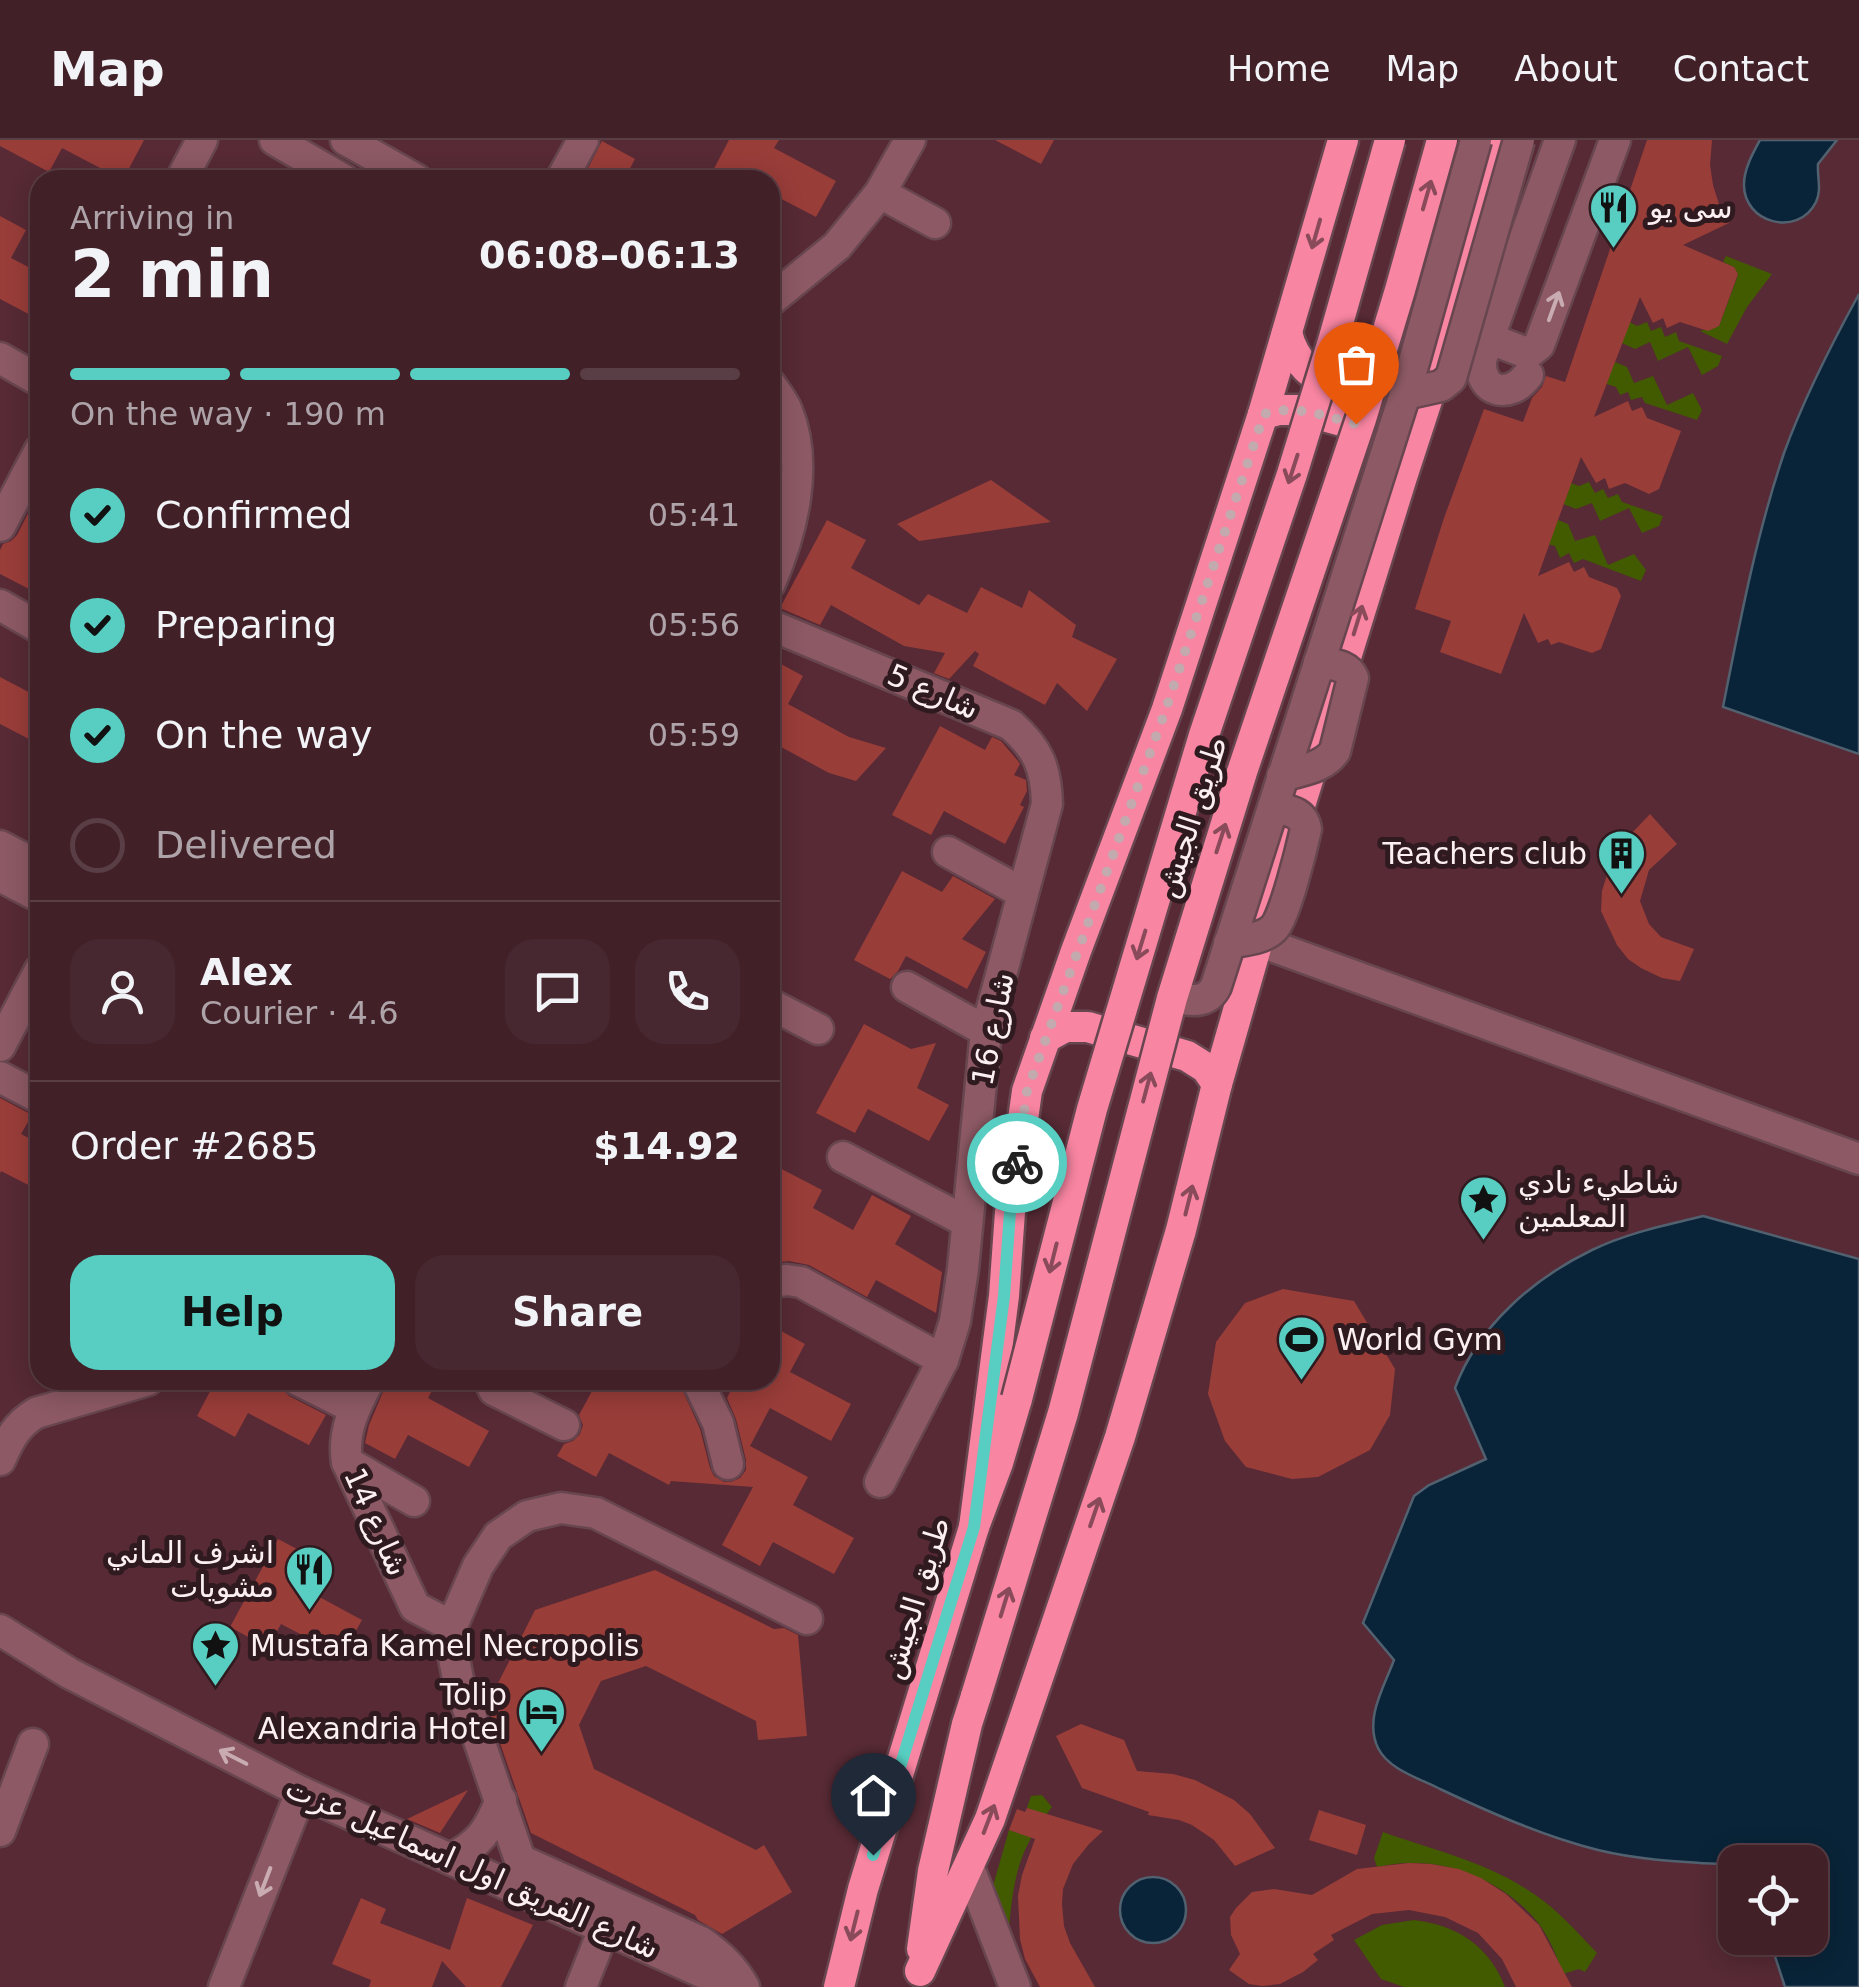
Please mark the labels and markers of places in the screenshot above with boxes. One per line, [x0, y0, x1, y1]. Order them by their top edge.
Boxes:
restaurant icon: سى يو [1588, 182, 1640, 250]
place label: سى يو [1647, 190, 1733, 225]
pin [1314, 322, 1399, 425]
building icon: Teachers club [1596, 828, 1648, 896]
place label: Teachers club [1382, 836, 1587, 871]
place label: شاطيء نادي المعلمين [1518, 1165, 1679, 1234]
place icon: شاطيء نادي المعلمين [1457, 1174, 1509, 1242]
sports icon: World Gym [1276, 1314, 1328, 1382]
place label: World Gym [1337, 1322, 1503, 1357]
place label: اشرف الماني مشويات [106, 1535, 274, 1604]
restaurant icon: اشرف الماني مشويات [283, 1544, 335, 1612]
place icon: Mustafa Kamel Necropolis [189, 1620, 241, 1688]
place label: Mustafa Kamel Necropolis [250, 1628, 639, 1663]
place label: Tolip Alexandria Hotel [258, 1677, 507, 1746]
hotel icon: Tolip Alexandria Hotel [516, 1686, 568, 1754]
pin [831, 1753, 916, 1856]

